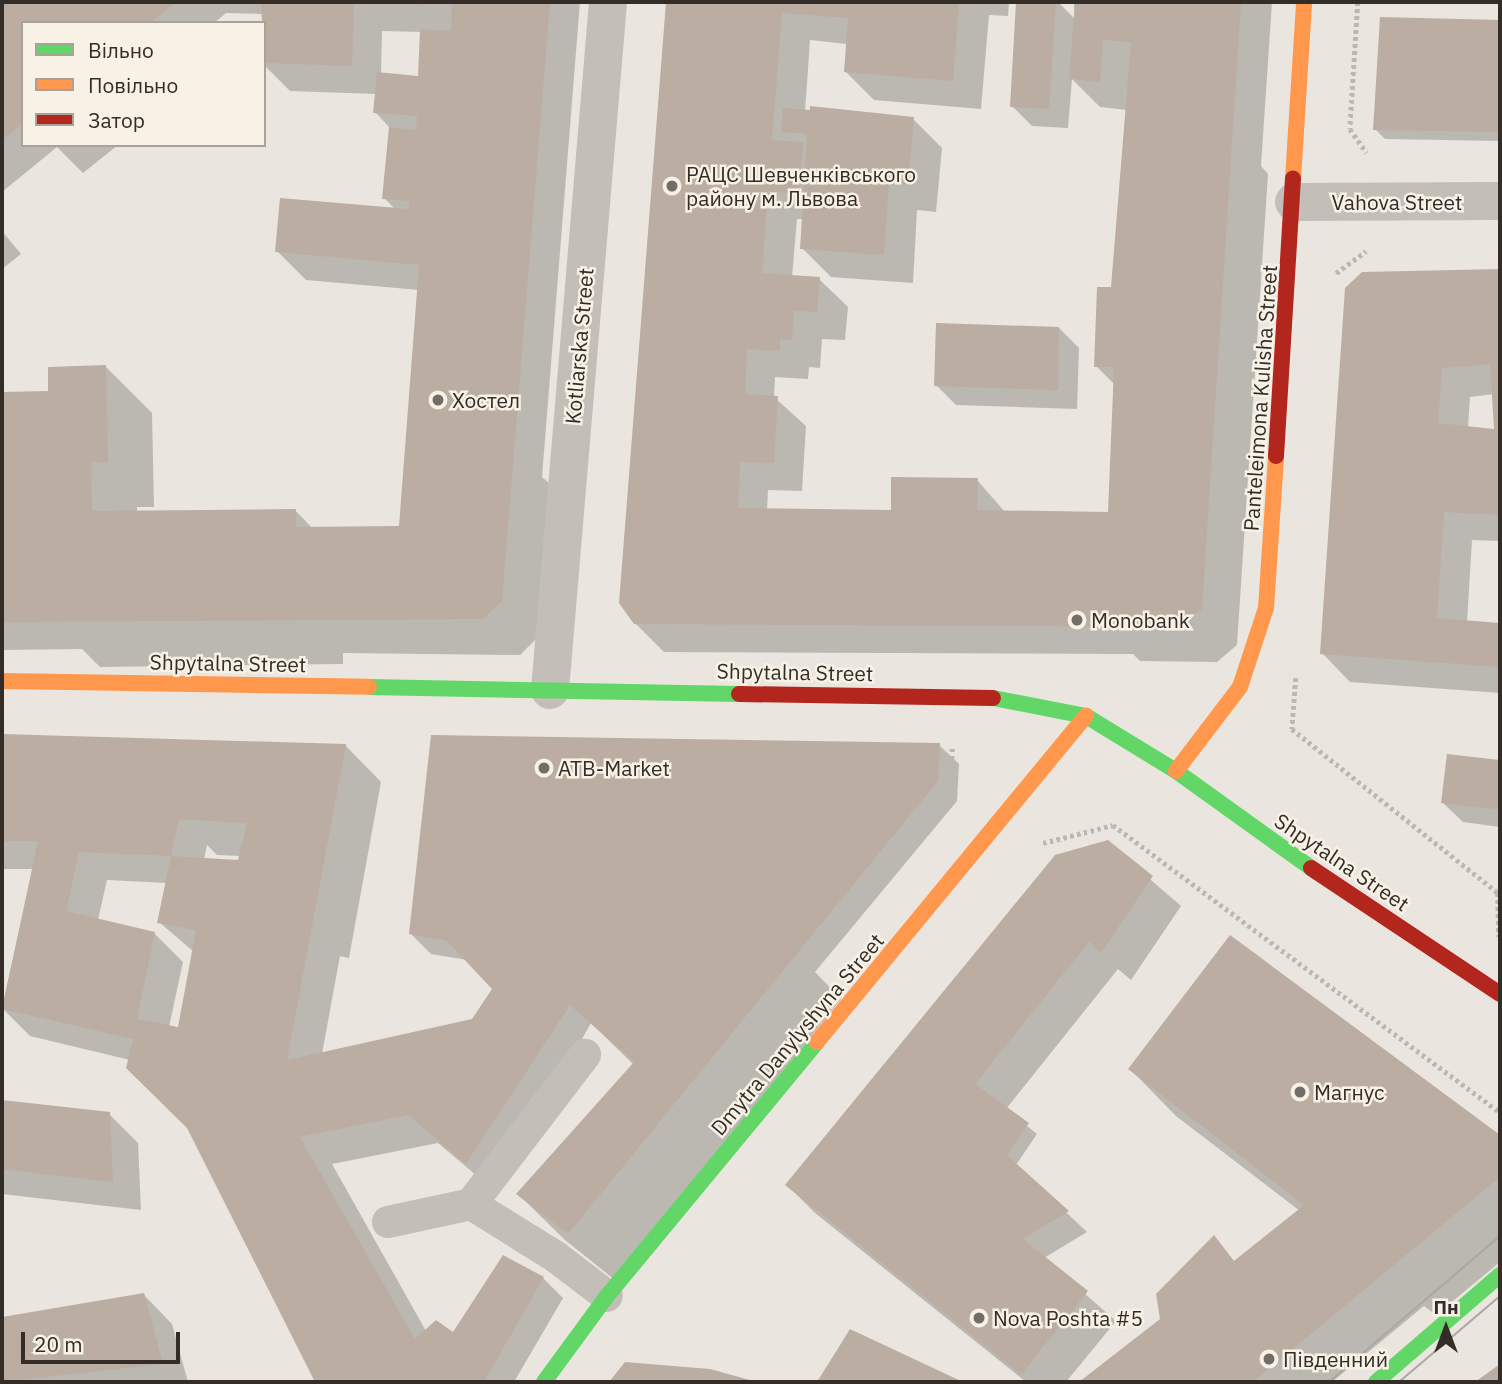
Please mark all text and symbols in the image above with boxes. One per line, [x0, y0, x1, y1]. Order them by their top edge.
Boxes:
legend [21, 21, 266, 147]
text: Вільно [88, 36, 154, 64]
text: Повільно [88, 71, 178, 99]
text: Затор [88, 106, 145, 134]
place label: РАЦС Шевченківського району м. Львова [686, 161, 916, 211]
marker: РАЦС Шевченківського району м. Львова [664, 178, 680, 194]
street label: Vahova Street [1332, 189, 1462, 215]
street label: Panteleimona Kulisha Street [1238, 264, 1282, 532]
street label: Kotliarska Street [560, 267, 598, 425]
place label: Хостел [452, 387, 520, 413]
marker: Хостел [430, 392, 446, 408]
place label: Monobank [1091, 607, 1190, 633]
marker: Monobank [1069, 612, 1085, 628]
street label: Shpytalna Street [149, 649, 307, 677]
street label: Shpytalna Street [716, 658, 874, 686]
place label: ATB-Market [558, 755, 670, 781]
marker: ATB-Market [536, 760, 552, 776]
street label: Shpytalna Street [1270, 808, 1414, 916]
street label: Dmytra Danylyshyna Street [705, 928, 889, 1140]
place label: Магнус [1314, 1079, 1384, 1105]
marker: Магнус [1292, 1084, 1308, 1100]
north arrow [1411, 1293, 1481, 1363]
text: Пн [1433, 1295, 1459, 1319]
place label: Nova Poshta #5 [993, 1305, 1143, 1331]
marker: Nova Poshta #5 [971, 1310, 987, 1326]
scale bar [24, 1318, 184, 1362]
text: 20 m [34, 1330, 83, 1358]
place label: Південний [1283, 1346, 1388, 1372]
marker: Південний [1261, 1351, 1277, 1367]

